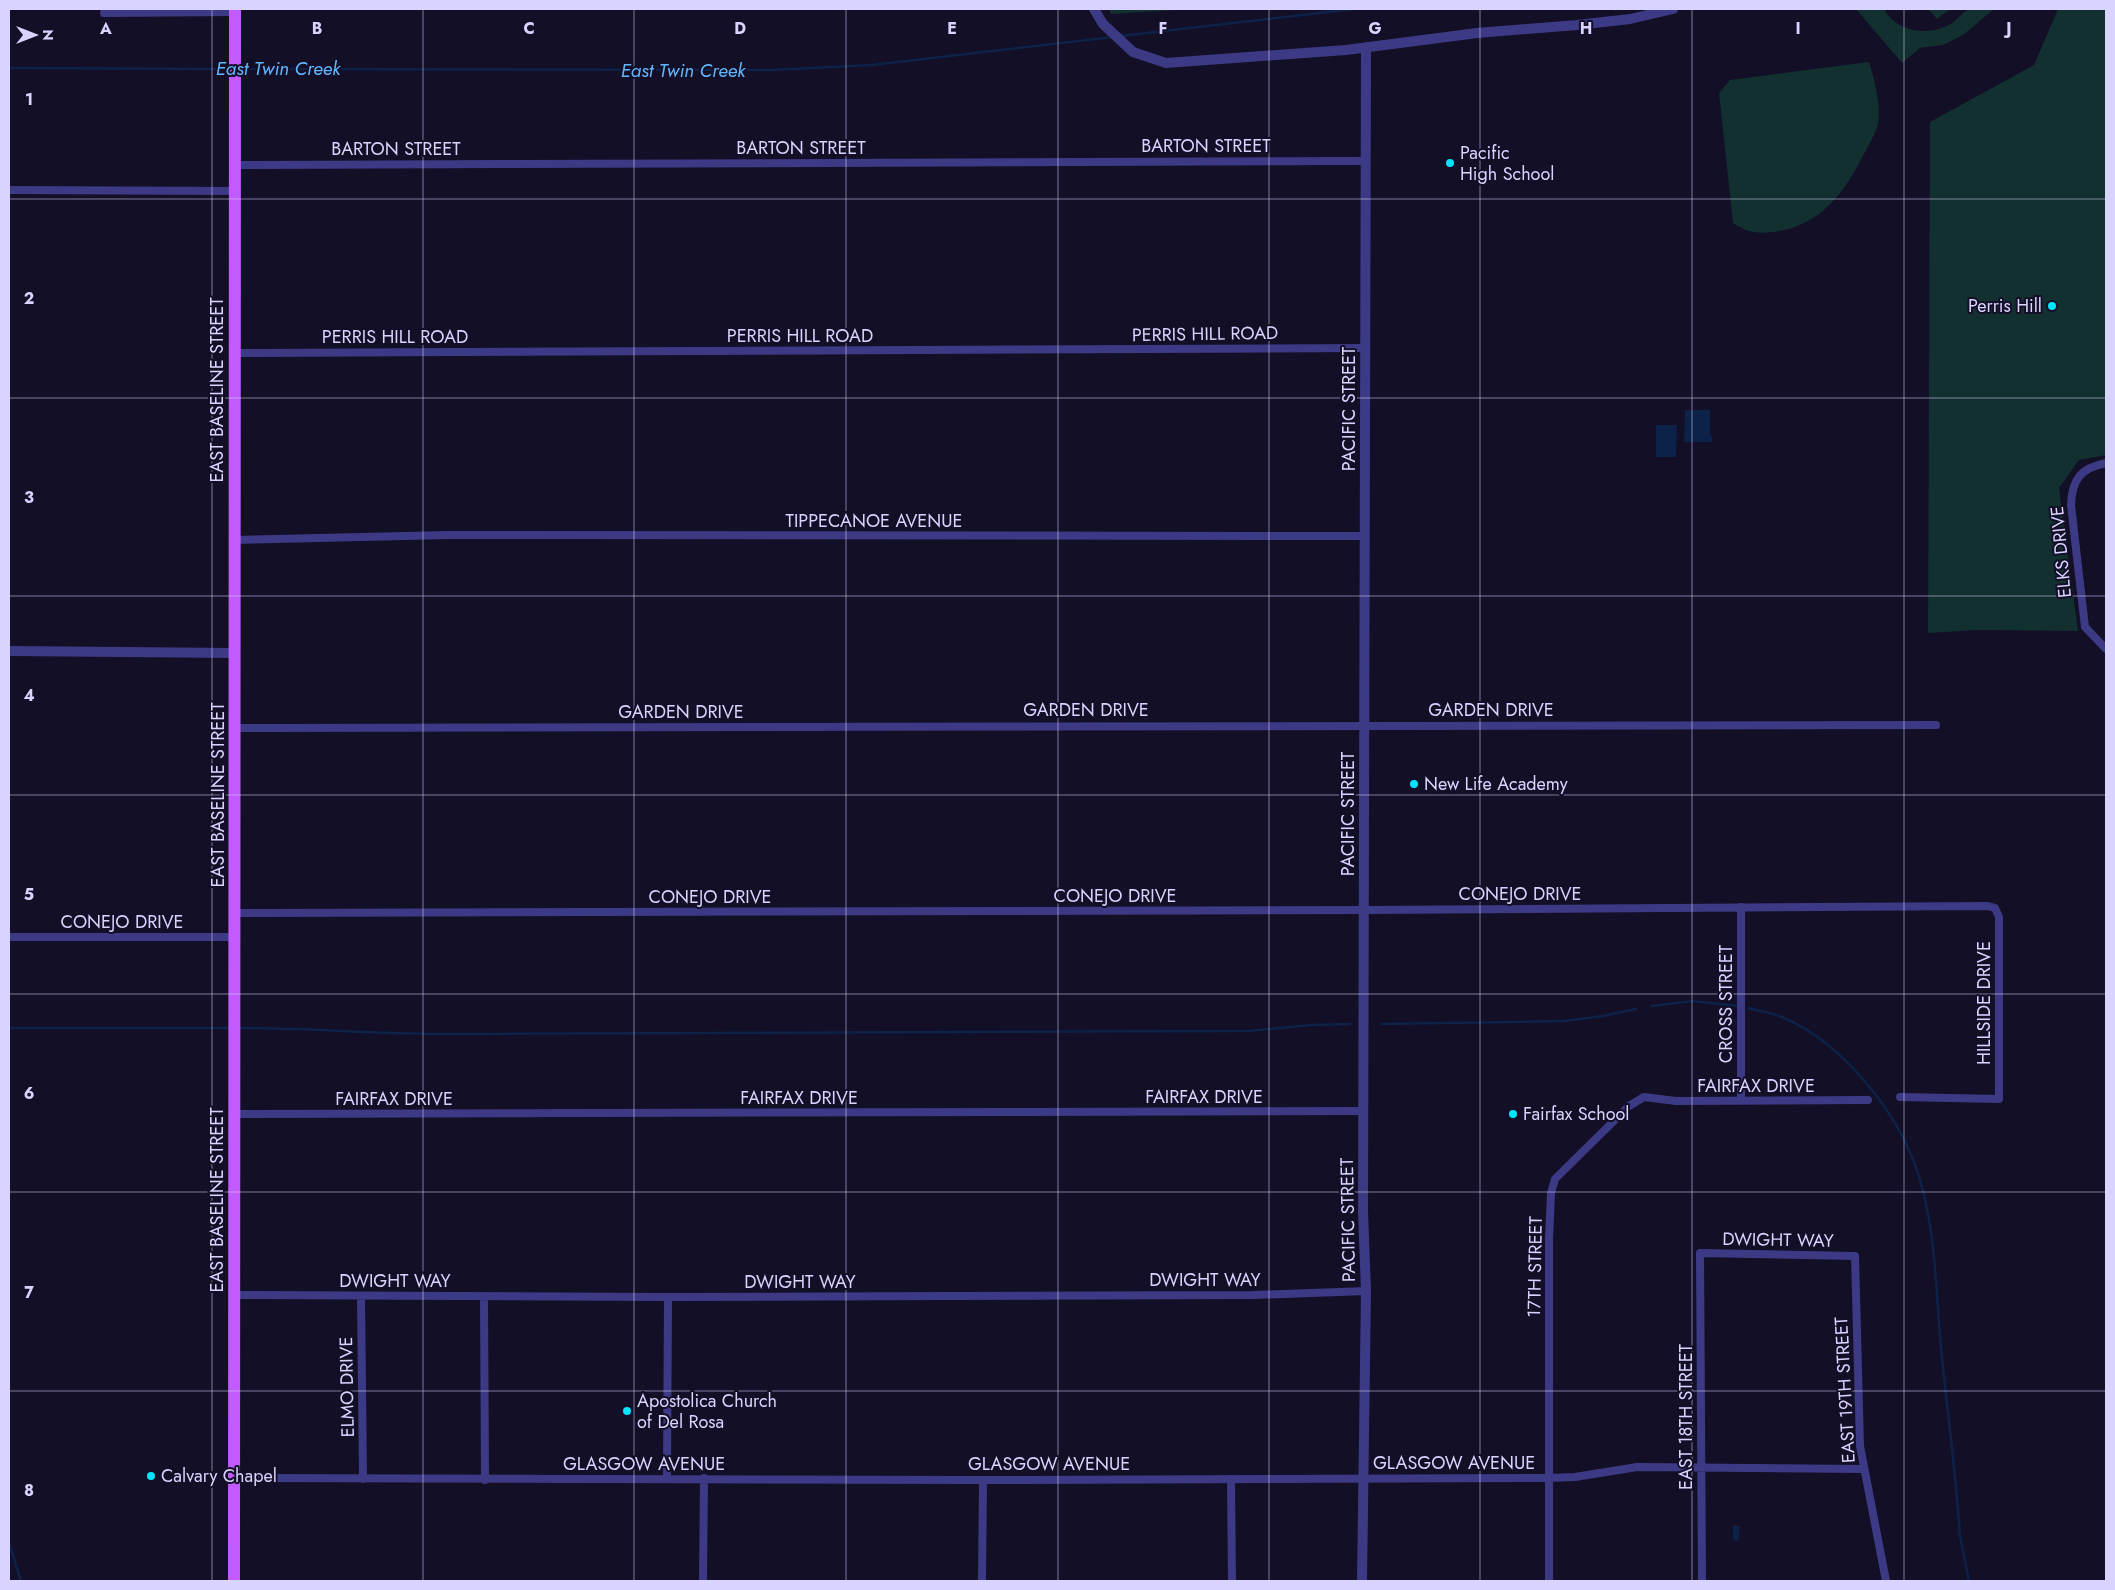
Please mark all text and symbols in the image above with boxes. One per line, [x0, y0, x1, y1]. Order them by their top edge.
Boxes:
north arrow [10, 10, 60, 60]
text: A [99, 17, 112, 40]
text: B [312, 17, 322, 40]
text: C [523, 17, 535, 40]
text: D [734, 17, 746, 40]
text: E [947, 17, 957, 40]
text: F [1159, 17, 1167, 40]
text: G [1368, 17, 1382, 40]
text: H [1580, 17, 1592, 40]
text: I [1795, 17, 1801, 40]
text: J [2003, 17, 2012, 40]
text: N [38, 29, 58, 41]
water label: East Twin Creek [216, 55, 341, 82]
water label: East Twin Creek [621, 57, 746, 84]
text: 1 [25, 88, 33, 111]
street label: BARTON STREET [1141, 133, 1271, 159]
street label: BARTON STREET [736, 135, 866, 161]
street label: BARTON STREET [331, 136, 461, 162]
place label: Pacific High School [1460, 140, 1554, 187]
marker: Pacific High School [1444, 157, 1456, 169]
text: 2 [24, 287, 34, 310]
place label: Perris Hill [1968, 293, 2042, 319]
street label: EAST BASELINE STREET [204, 297, 230, 483]
marker: Perris Hill [2046, 300, 2058, 312]
street label: PERRIS HILL ROAD [1132, 320, 1278, 348]
street label: PERRIS HILL ROAD [727, 323, 873, 349]
street label: PERRIS HILL ROAD [322, 324, 468, 350]
street label: PACIFIC STREET [1336, 346, 1362, 471]
text: 3 [24, 486, 34, 509]
street label: ELKS DRIVE [2044, 505, 2078, 599]
street label: TIPPECANOE AVENUE [786, 508, 962, 534]
text: 4 [23, 684, 35, 707]
street label: GARDEN DRIVE [1023, 697, 1149, 723]
street label: GARDEN DRIVE [1428, 697, 1554, 723]
street label: GARDEN DRIVE [618, 699, 744, 725]
street label: EAST BASELINE STREET [205, 702, 231, 888]
street label: PACIFIC STREET [1335, 751, 1361, 876]
place label: New Life Academy [1424, 771, 1568, 797]
marker: New Life Academy [1408, 778, 1420, 790]
street label: CONEJO DRIVE [1459, 881, 1581, 907]
text: 5 [24, 883, 34, 906]
street label: CONEJO DRIVE [1054, 883, 1176, 909]
street label: CONEJO DRIVE [649, 884, 771, 910]
street label: CONEJO DRIVE [61, 909, 183, 935]
street label: HILLSIDE DRIVE [1971, 941, 1997, 1065]
street label: CROSS STREET [1713, 944, 1739, 1063]
street label: FAIRFAX DRIVE [1697, 1073, 1815, 1099]
text: 6 [24, 1082, 34, 1105]
street label: FAIRFAX DRIVE [1145, 1084, 1263, 1110]
street label: FAIRFAX DRIVE [740, 1085, 858, 1111]
street label: FAIRFAX DRIVE [335, 1086, 453, 1112]
place label: Fairfax School [1523, 1101, 1629, 1127]
street label: EAST BASELINE STREET [204, 1107, 230, 1293]
marker: Fairfax School [1507, 1108, 1519, 1120]
street label: PACIFIC STREET [1334, 1157, 1362, 1282]
street label: 17TH STREET [1521, 1215, 1549, 1318]
street label: DWIGHT WAY [1722, 1226, 1835, 1254]
street label: DWIGHT WAY [1149, 1267, 1262, 1293]
street label: DWIGHT WAY [339, 1268, 452, 1294]
street label: DWIGHT WAY [744, 1269, 857, 1295]
text: 7 [24, 1281, 34, 1304]
street label: EAST 19TH STREET [1828, 1316, 1862, 1464]
street label: ELMO DRIVE [333, 1336, 361, 1438]
street label: EAST 18TH STREET [1673, 1343, 1699, 1490]
place label: Apostolica Church of Del Rosa [637, 1388, 777, 1435]
marker: Apostolica Church of Del Rosa [621, 1405, 633, 1417]
street label: GLASGOW AVENUE [1373, 1450, 1535, 1476]
street label: GLASGOW AVENUE [563, 1451, 725, 1477]
street label: GLASGOW AVENUE [968, 1451, 1130, 1477]
place label: Calvary Chapel [161, 1463, 277, 1489]
marker: Calvary Chapel [145, 1470, 157, 1482]
text: 8 [24, 1479, 34, 1502]

